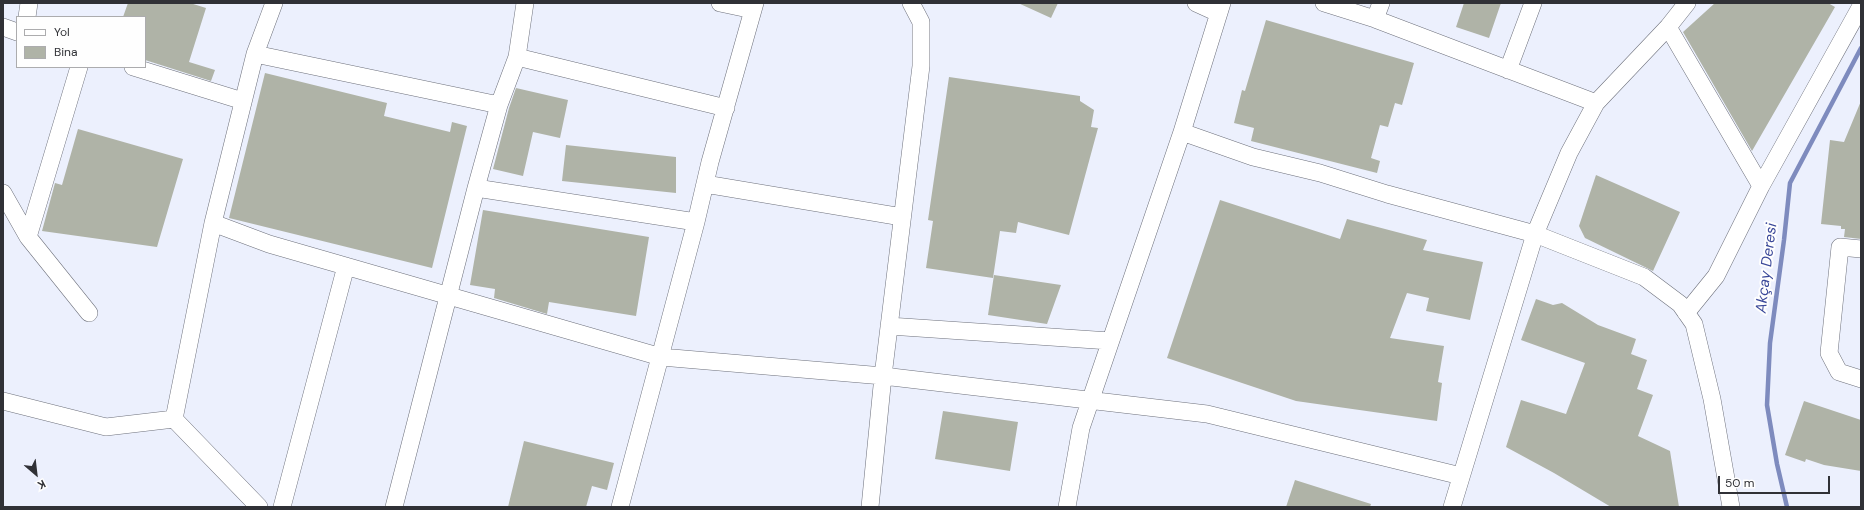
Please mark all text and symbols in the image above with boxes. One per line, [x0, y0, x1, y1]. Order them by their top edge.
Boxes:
legend [16, 16, 146, 68]
text: Yol [54, 24, 70, 40]
text: Bina [54, 44, 78, 60]
water label: Akçay Deresi [1753, 222, 1781, 314]
north arrow [16, 454, 56, 494]
scale bar [1720, 468, 1832, 494]
text: 50 m [1725, 475, 1754, 491]
text: K [35, 477, 48, 492]

